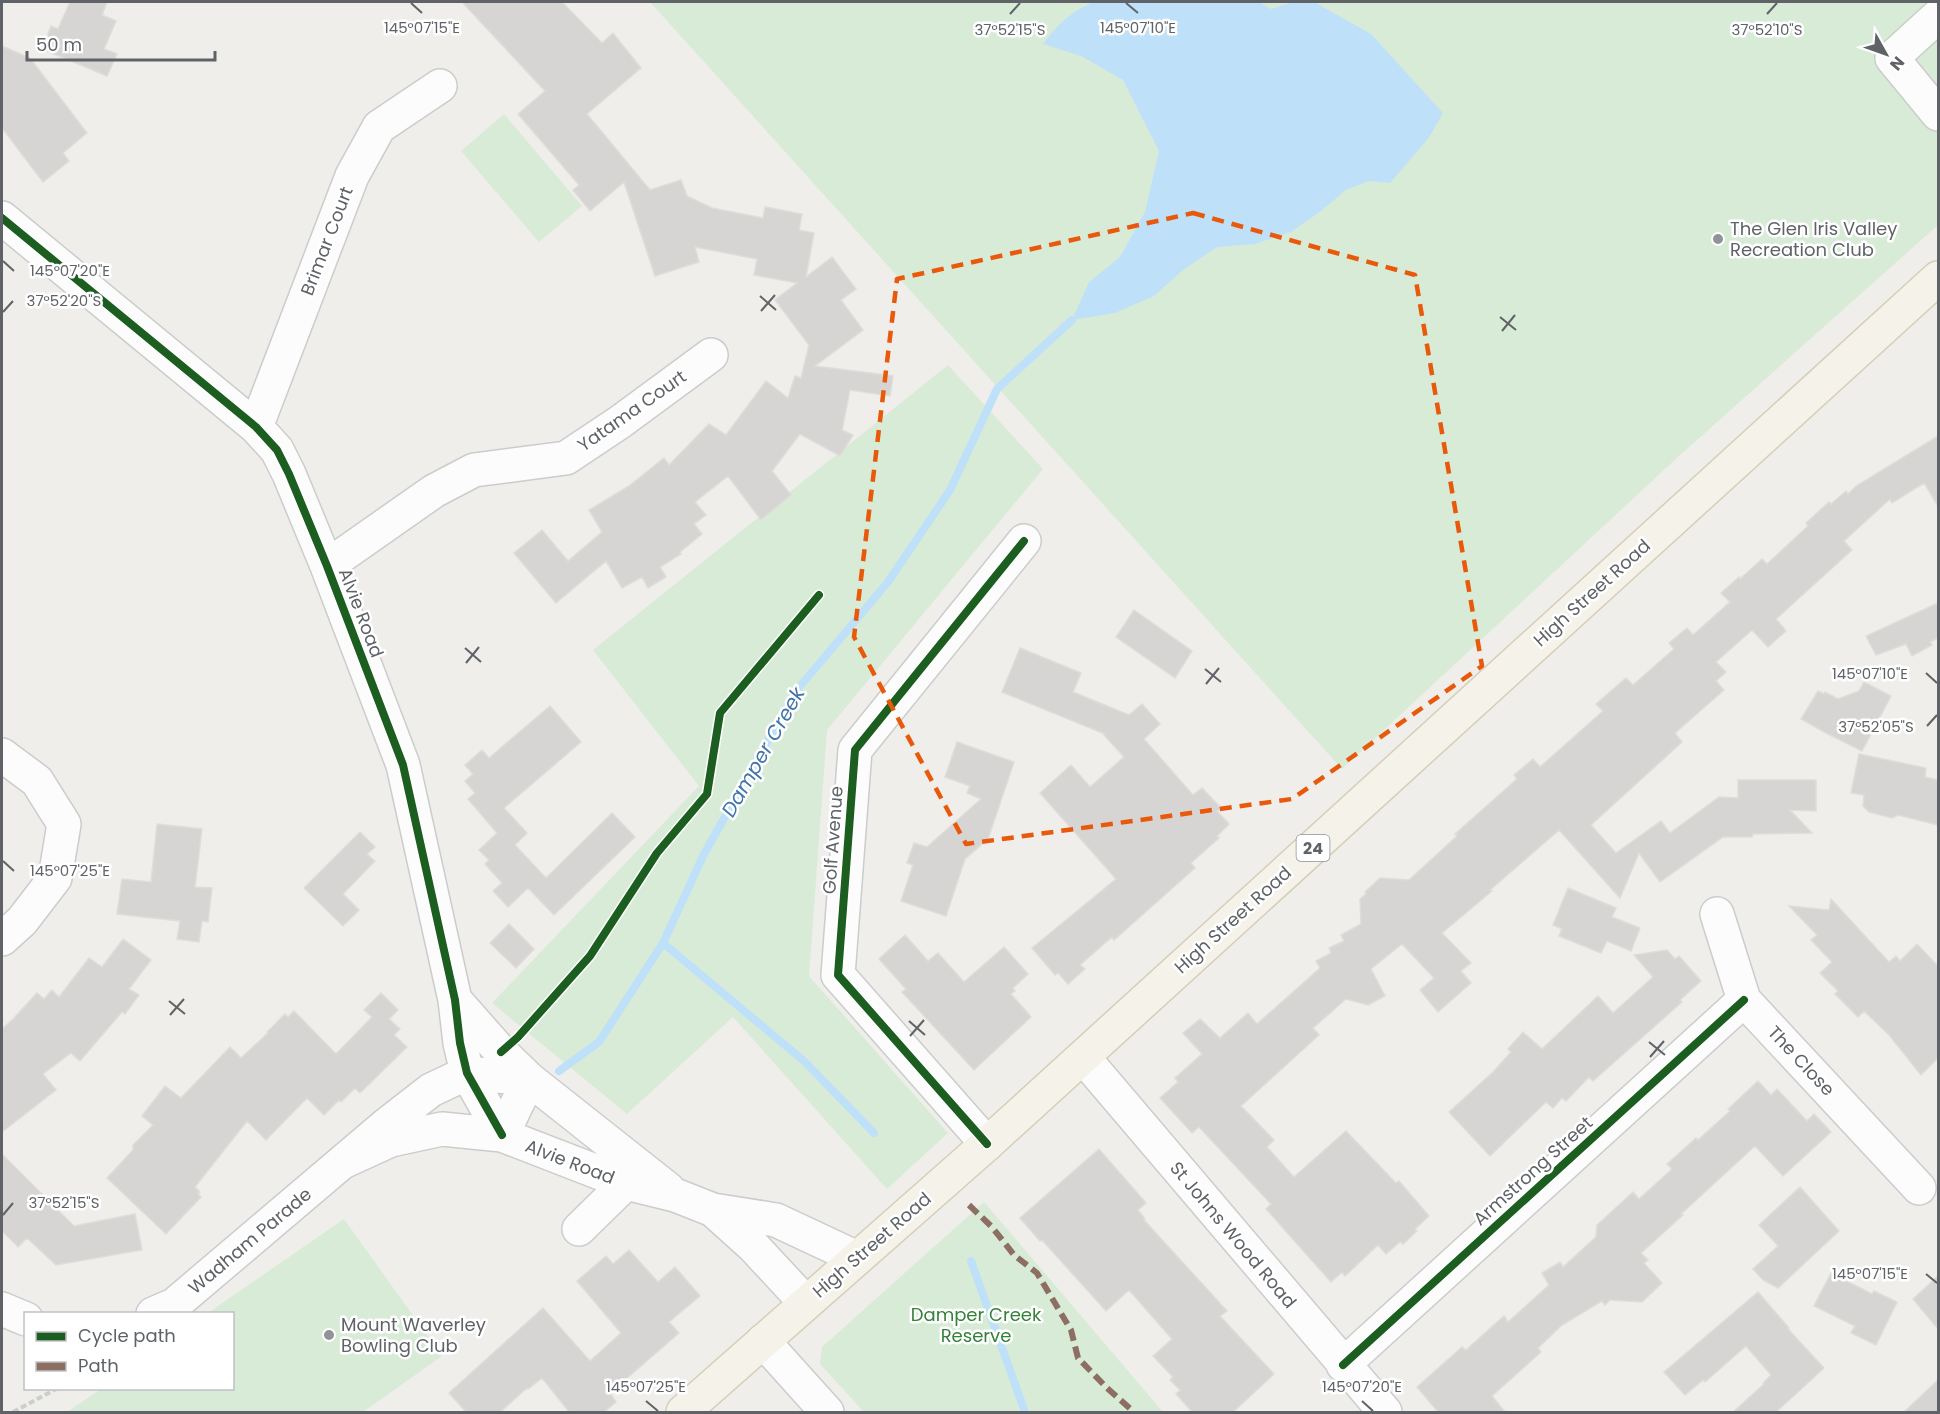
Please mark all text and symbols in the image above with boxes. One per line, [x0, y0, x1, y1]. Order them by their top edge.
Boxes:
text: 145°07'15"E [384, 17, 460, 38]
text: 145°07'10"E [1100, 17, 1176, 38]
text: 37°52'15"S [974, 19, 1046, 40]
text: 37°52'10"S [1731, 19, 1803, 40]
scale bar [27, 24, 214, 62]
north arrow [1856, 24, 1916, 84]
text: 50 m [36, 32, 82, 57]
text: N [1884, 51, 1910, 75]
street label: Brimar Court [294, 183, 359, 299]
place label: The Glen Iris Valley Recreation Club [1730, 216, 1897, 262]
marker: The Glen Iris Valley Recreation Club [1711, 232, 1725, 246]
text: 145°07'20"E [30, 260, 110, 281]
text: 37°52'20"S [27, 290, 101, 311]
street label: Yatama Court [572, 364, 691, 457]
street label: High Street Road [1528, 533, 1656, 652]
street label: Alvie Road [333, 565, 390, 661]
text: 145°07'10"E [1832, 663, 1908, 684]
water label: Damper Creek [714, 680, 812, 822]
text: 37°52'05"S [1838, 716, 1914, 737]
street label: Golf Avenue [816, 785, 849, 895]
road number: 24 [1296, 835, 1330, 861]
text: 145°07'25"E [30, 860, 110, 881]
street label: High Street Road [1169, 860, 1297, 979]
street label: The Close [1762, 1020, 1840, 1101]
street label: Armstrong Street [1468, 1110, 1598, 1231]
street label: Alvie Road [522, 1133, 618, 1190]
street label: St Johns Wood Road [1164, 1156, 1302, 1313]
street label: Wadham Parade [183, 1182, 317, 1300]
street label: High Street Road [807, 1186, 936, 1303]
text: 37°52'15"S [28, 1192, 100, 1213]
text: 145°07'15"E [1832, 1263, 1908, 1284]
park label: Damper Creek Reserve [911, 1302, 1042, 1348]
legend [24, 1312, 234, 1390]
place label: Mount Waverley Bowling Club [341, 1312, 486, 1358]
text: Cycle path [78, 1323, 176, 1348]
marker: Mount Waverley Bowling Club [322, 1328, 336, 1342]
text: Path [78, 1353, 119, 1378]
text: 145°07'25"E [606, 1376, 686, 1397]
text: 145°07'20"E [1322, 1376, 1402, 1397]

